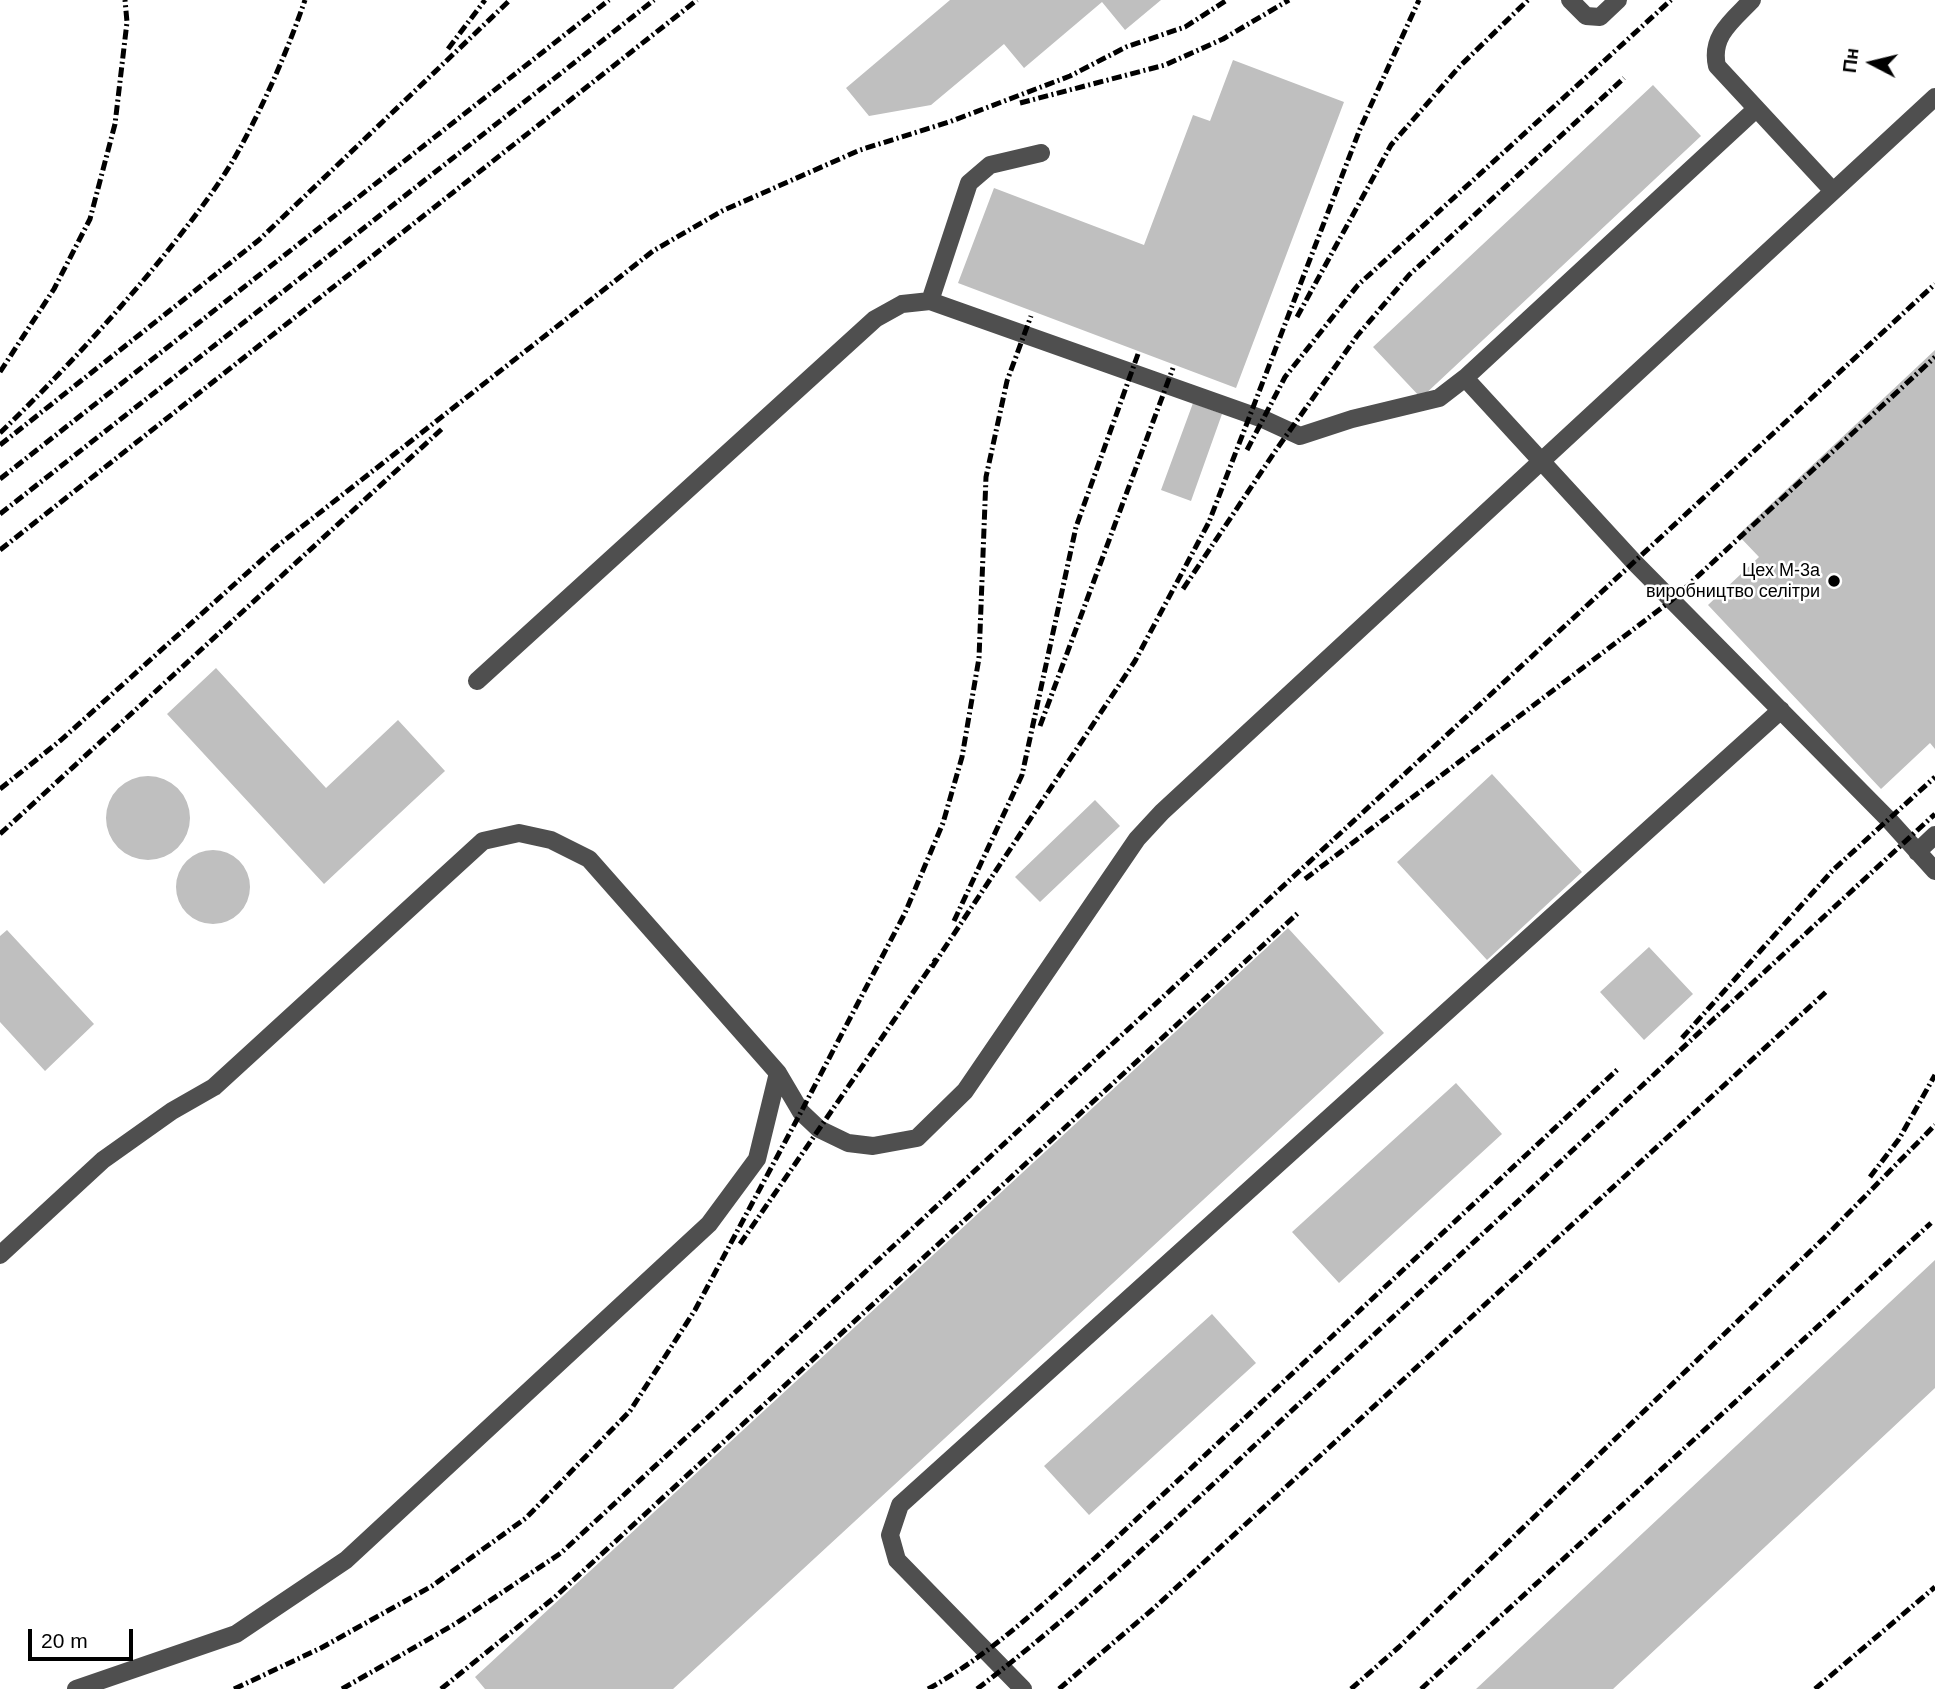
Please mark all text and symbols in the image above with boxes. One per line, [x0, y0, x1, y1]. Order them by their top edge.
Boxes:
north arrow [1837, 28, 1907, 98]
text: Пн [1839, 47, 1863, 74]
place label: Цех М-3а виробництво селітри [1646, 560, 1820, 602]
marker: Цех М-3а виробництво селітри [1826, 573, 1842, 589]
scale bar [32, 1616, 136, 1660]
text: 20 m [41, 1629, 88, 1652]

